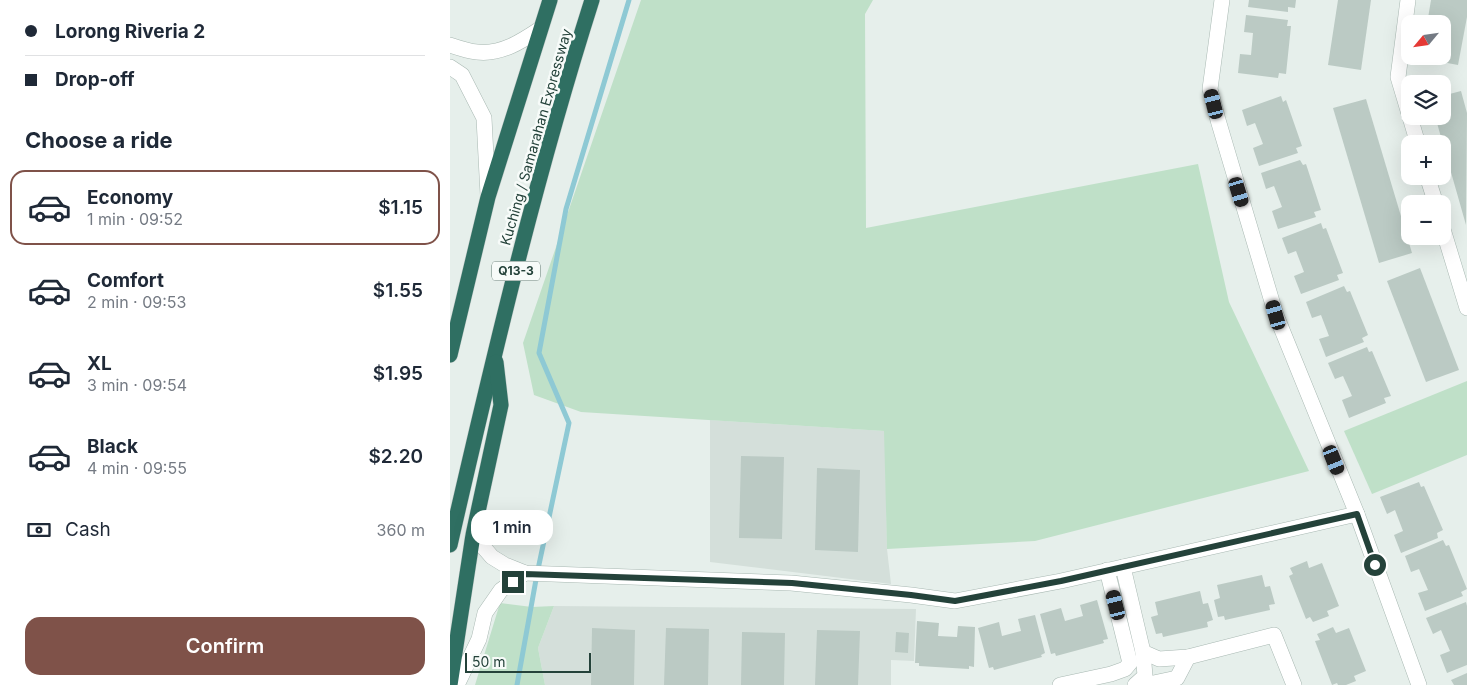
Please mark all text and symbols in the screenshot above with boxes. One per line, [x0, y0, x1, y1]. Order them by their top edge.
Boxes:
north arrow [1401, 15, 1451, 65]
map controls [1401, 15, 1451, 245]
text: Lorong Riveria 2 [55, 20, 205, 43]
street label: Kuching / Samarahan Expressway [496, 26, 575, 247]
text: Drop-off [55, 68, 135, 91]
button: layers [1401, 75, 1451, 125]
car [1203, 88, 1224, 120]
text: Choose a ride [25, 127, 173, 153]
button: + [1401, 135, 1451, 185]
car [1227, 175, 1250, 209]
icon: car [27, 185, 72, 230]
text: Economy [87, 186, 173, 209]
button: − [1401, 195, 1451, 245]
text: $1.15 [378, 196, 423, 219]
text: 1 min · 09:52 [87, 209, 183, 229]
road number: Q13-3 [492, 262, 540, 280]
icon: car [27, 268, 72, 313]
text: Comfort [87, 269, 164, 292]
text: $1.55 [373, 279, 423, 302]
text: 2 min · 09:53 [87, 292, 186, 312]
car [1264, 299, 1287, 331]
icon: car [27, 351, 72, 396]
text: XL [87, 352, 112, 375]
text: $1.95 [373, 362, 423, 385]
text: 3 min · 09:54 [87, 375, 187, 395]
icon: car [27, 434, 72, 479]
text: Black [87, 435, 138, 458]
car [1321, 443, 1346, 477]
text: $2.20 [368, 445, 423, 468]
text: 4 min · 09:55 [87, 458, 187, 478]
callout: 1 min [472, 510, 554, 544]
icon: cash [25, 516, 53, 544]
text: 1 min [492, 517, 532, 537]
text: Cash [65, 518, 111, 541]
text: 360 m [377, 520, 425, 540]
route start [1364, 554, 1386, 576]
route end [502, 571, 524, 593]
car [1105, 589, 1126, 621]
button: Confirm [25, 617, 425, 675]
scale bar [465, 650, 591, 673]
text: 50 m [472, 653, 506, 670]

